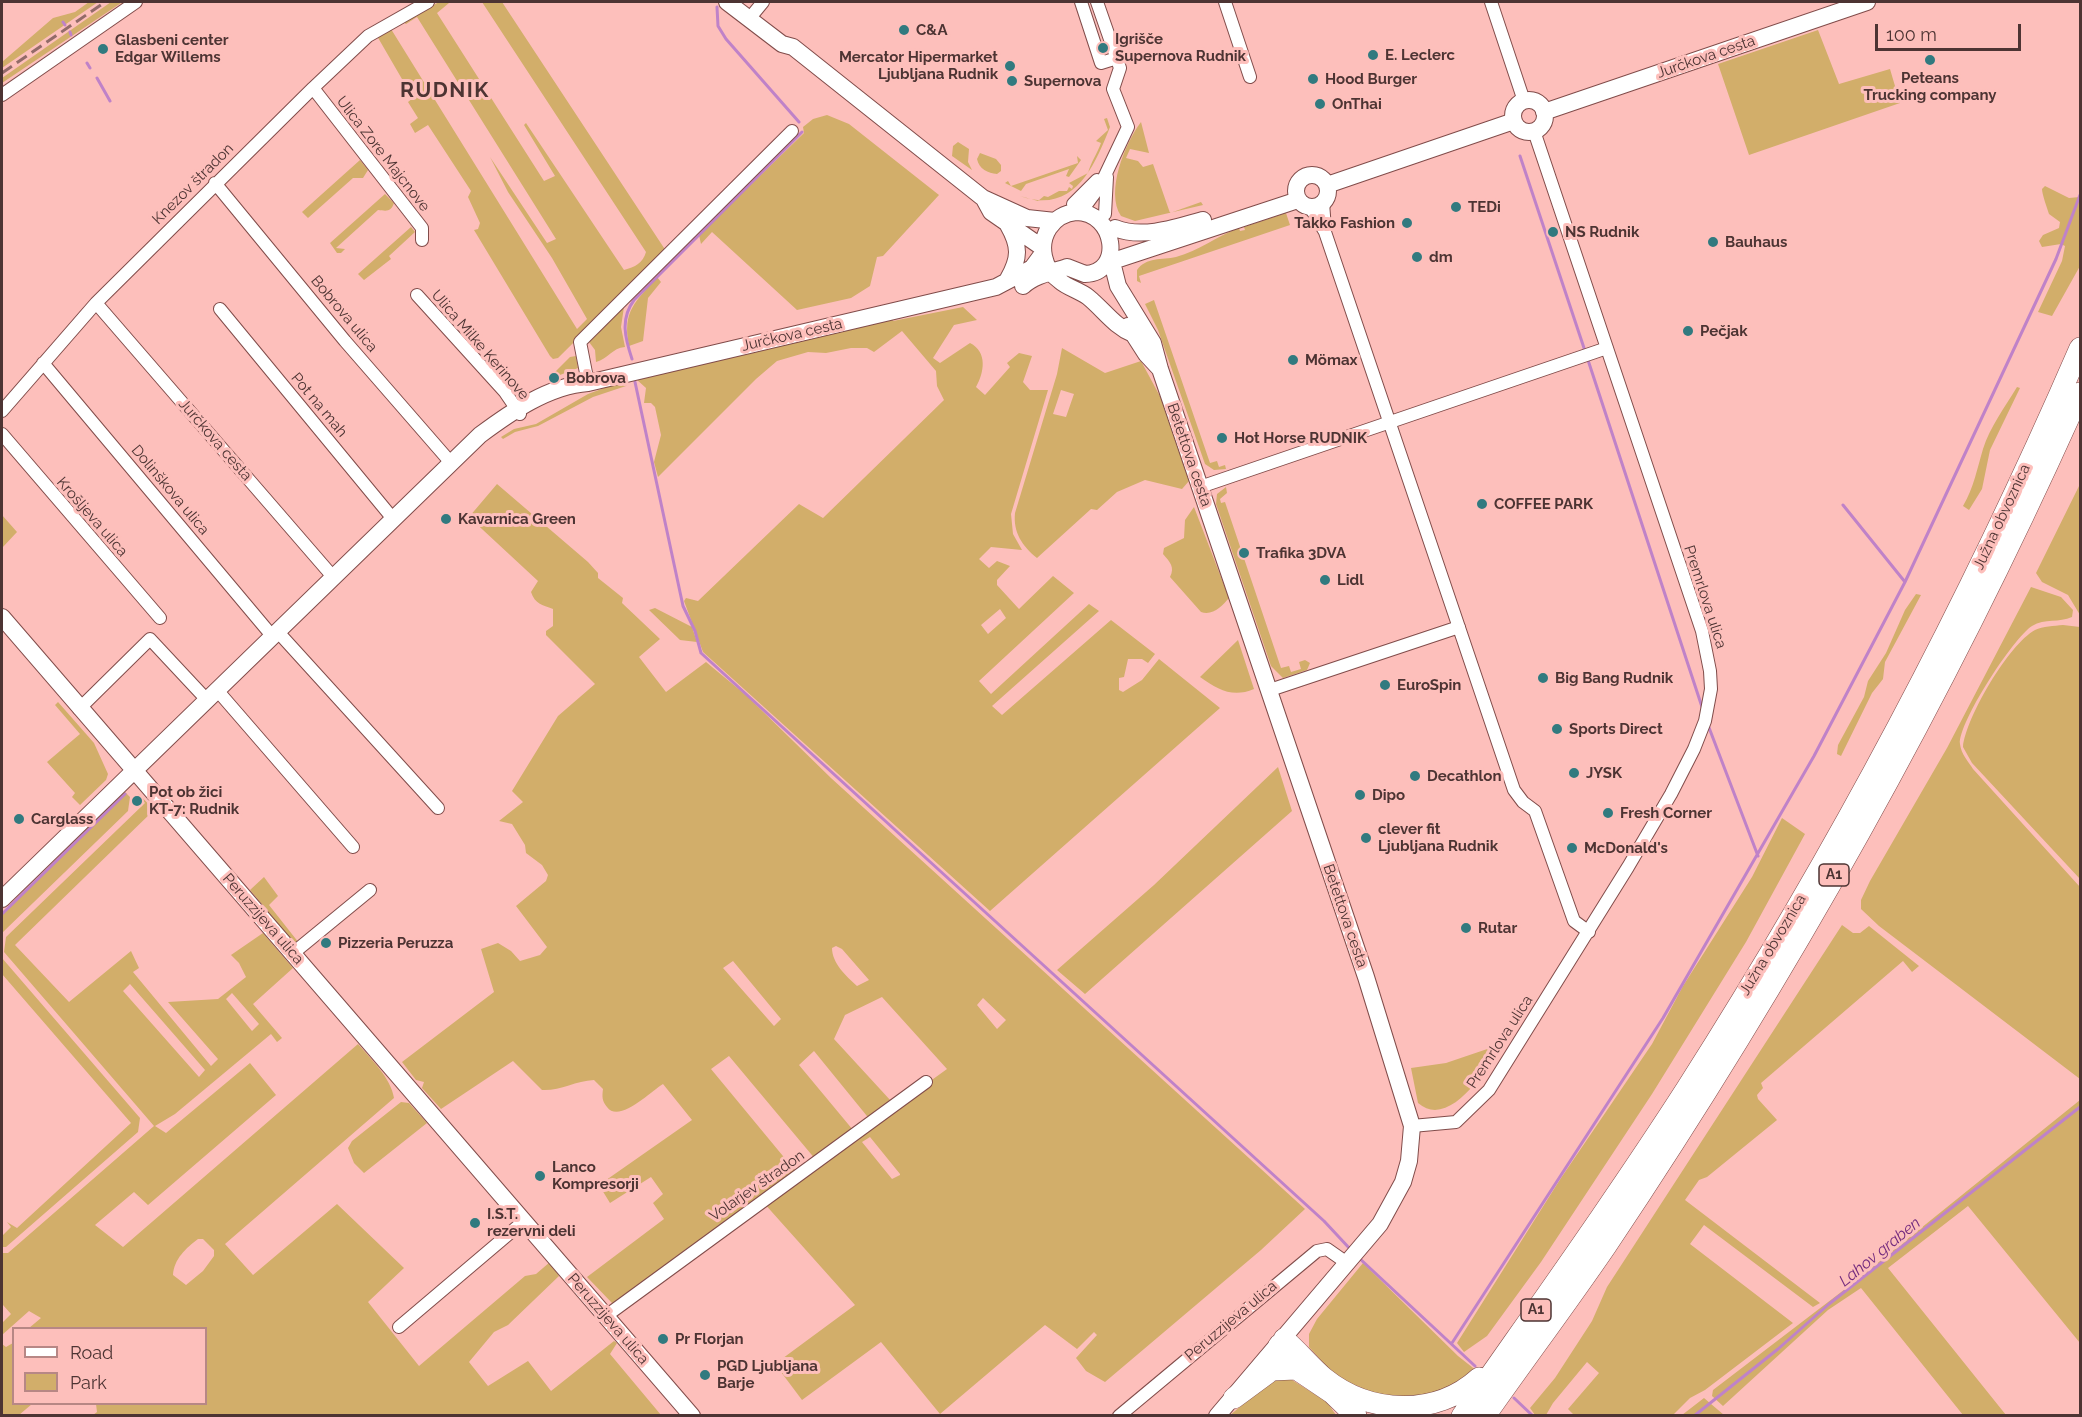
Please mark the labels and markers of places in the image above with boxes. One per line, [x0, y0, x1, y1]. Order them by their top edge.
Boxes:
place label: C&A [916, 21, 948, 39]
marker: C&A [897, 23, 911, 37]
place label: Igrišče Supernova Rudnik [1115, 30, 1246, 65]
place label: Glasbeni center Edgar Willems [115, 31, 228, 66]
marker: Igrišče Supernova Rudnik [1096, 41, 1110, 55]
marker: Glasbeni center Edgar Willems [96, 42, 110, 56]
place label: E. Leclerc [1385, 46, 1455, 64]
place label: Mercator Hipermarket Ljubljana Rudnik [839, 48, 998, 83]
marker: E. Leclerc [1366, 48, 1380, 62]
marker: Peteans Trucking company [1923, 53, 1937, 67]
marker: Mercator Hipermarket Ljubljana Rudnik [1003, 59, 1017, 73]
place label: Peteans Trucking company [1863, 69, 1997, 104]
place label: Hood Burger [1325, 70, 1417, 88]
place label: Supernova [1024, 72, 1101, 90]
marker: Hood Burger [1306, 72, 1320, 86]
marker: Supernova [1005, 74, 1019, 88]
place label: OnThai [1332, 95, 1382, 113]
marker: OnThai [1313, 97, 1327, 111]
place label: TEDi [1468, 198, 1501, 216]
marker: TEDi [1449, 200, 1463, 214]
place label: Takko Fashion [1294, 214, 1395, 232]
marker: Takko Fashion [1400, 216, 1414, 230]
place label: NS Rudnik [1565, 223, 1639, 241]
marker: NS Rudnik [1546, 225, 1560, 239]
place label: Bauhaus [1725, 233, 1787, 251]
marker: Bauhaus [1706, 235, 1720, 249]
place label: dm [1429, 248, 1453, 266]
marker: dm [1410, 250, 1424, 264]
place label: Pečjak [1700, 322, 1748, 340]
marker: Pečjak [1681, 324, 1695, 338]
place label: Mömax [1305, 351, 1357, 369]
marker: Mömax [1286, 353, 1300, 367]
place label: Bobrova [566, 369, 626, 387]
marker: Bobrova [547, 371, 561, 385]
place label: Hot Horse RUDNIK [1234, 429, 1367, 447]
marker: Hot Horse RUDNIK [1215, 431, 1229, 445]
place label: COFFEE PARK [1494, 495, 1593, 513]
marker: COFFEE PARK [1475, 497, 1489, 511]
place label: Kavarnica Green [458, 510, 576, 528]
marker: Kavarnica Green [439, 512, 453, 526]
place label: Trafika 3DVA [1256, 544, 1346, 562]
marker: Trafika 3DVA [1237, 546, 1251, 560]
place label: Lidl [1337, 571, 1364, 589]
marker: Lidl [1318, 573, 1332, 587]
place label: Big Bang Rudnik [1555, 669, 1673, 687]
marker: Big Bang Rudnik [1536, 671, 1550, 685]
place label: EuroSpin [1397, 676, 1461, 694]
marker: EuroSpin [1378, 678, 1392, 692]
place label: Sports Direct [1569, 720, 1663, 738]
marker: Sports Direct [1550, 722, 1564, 736]
place label: JYSK [1586, 764, 1622, 782]
marker: JYSK [1567, 766, 1581, 780]
place label: Decathlon [1427, 767, 1501, 785]
marker: Decathlon [1408, 769, 1422, 783]
place label: Pot ob žici KT-7: Rudnik [149, 783, 239, 818]
place label: Dipo [1372, 786, 1405, 804]
marker: Dipo [1353, 788, 1367, 802]
marker: Pot ob žici KT-7: Rudnik [130, 794, 144, 808]
place label: Fresh Corner [1620, 804, 1712, 822]
marker: Fresh Corner [1601, 806, 1615, 820]
place label: Carglass [31, 810, 93, 828]
marker: Carglass [12, 812, 26, 826]
place label: clever fit Ljubljana Rudnik [1378, 820, 1498, 855]
marker: clever fit Ljubljana Rudnik [1359, 831, 1373, 845]
place label: McDonald's [1584, 839, 1668, 857]
marker: McDonald's [1565, 841, 1579, 855]
place label: Rutar [1478, 919, 1517, 937]
marker: Rutar [1459, 921, 1473, 935]
place label: Pizzeria Peruzza [338, 934, 453, 952]
marker: Pizzeria Peruzza [319, 936, 333, 950]
place label: Lanco Kompresorji [552, 1158, 639, 1193]
marker: Lanco Kompresorji [533, 1169, 547, 1183]
place label: I.S.T. rezervni deli [487, 1205, 576, 1240]
marker: I.S.T. rezervni deli [468, 1216, 482, 1230]
place label: Pr Florjan [675, 1330, 744, 1348]
marker: Pr Florjan [656, 1332, 670, 1346]
place label: PGD Ljubljana Barje [717, 1357, 818, 1392]
marker: PGD Ljubljana Barje [698, 1368, 712, 1382]

